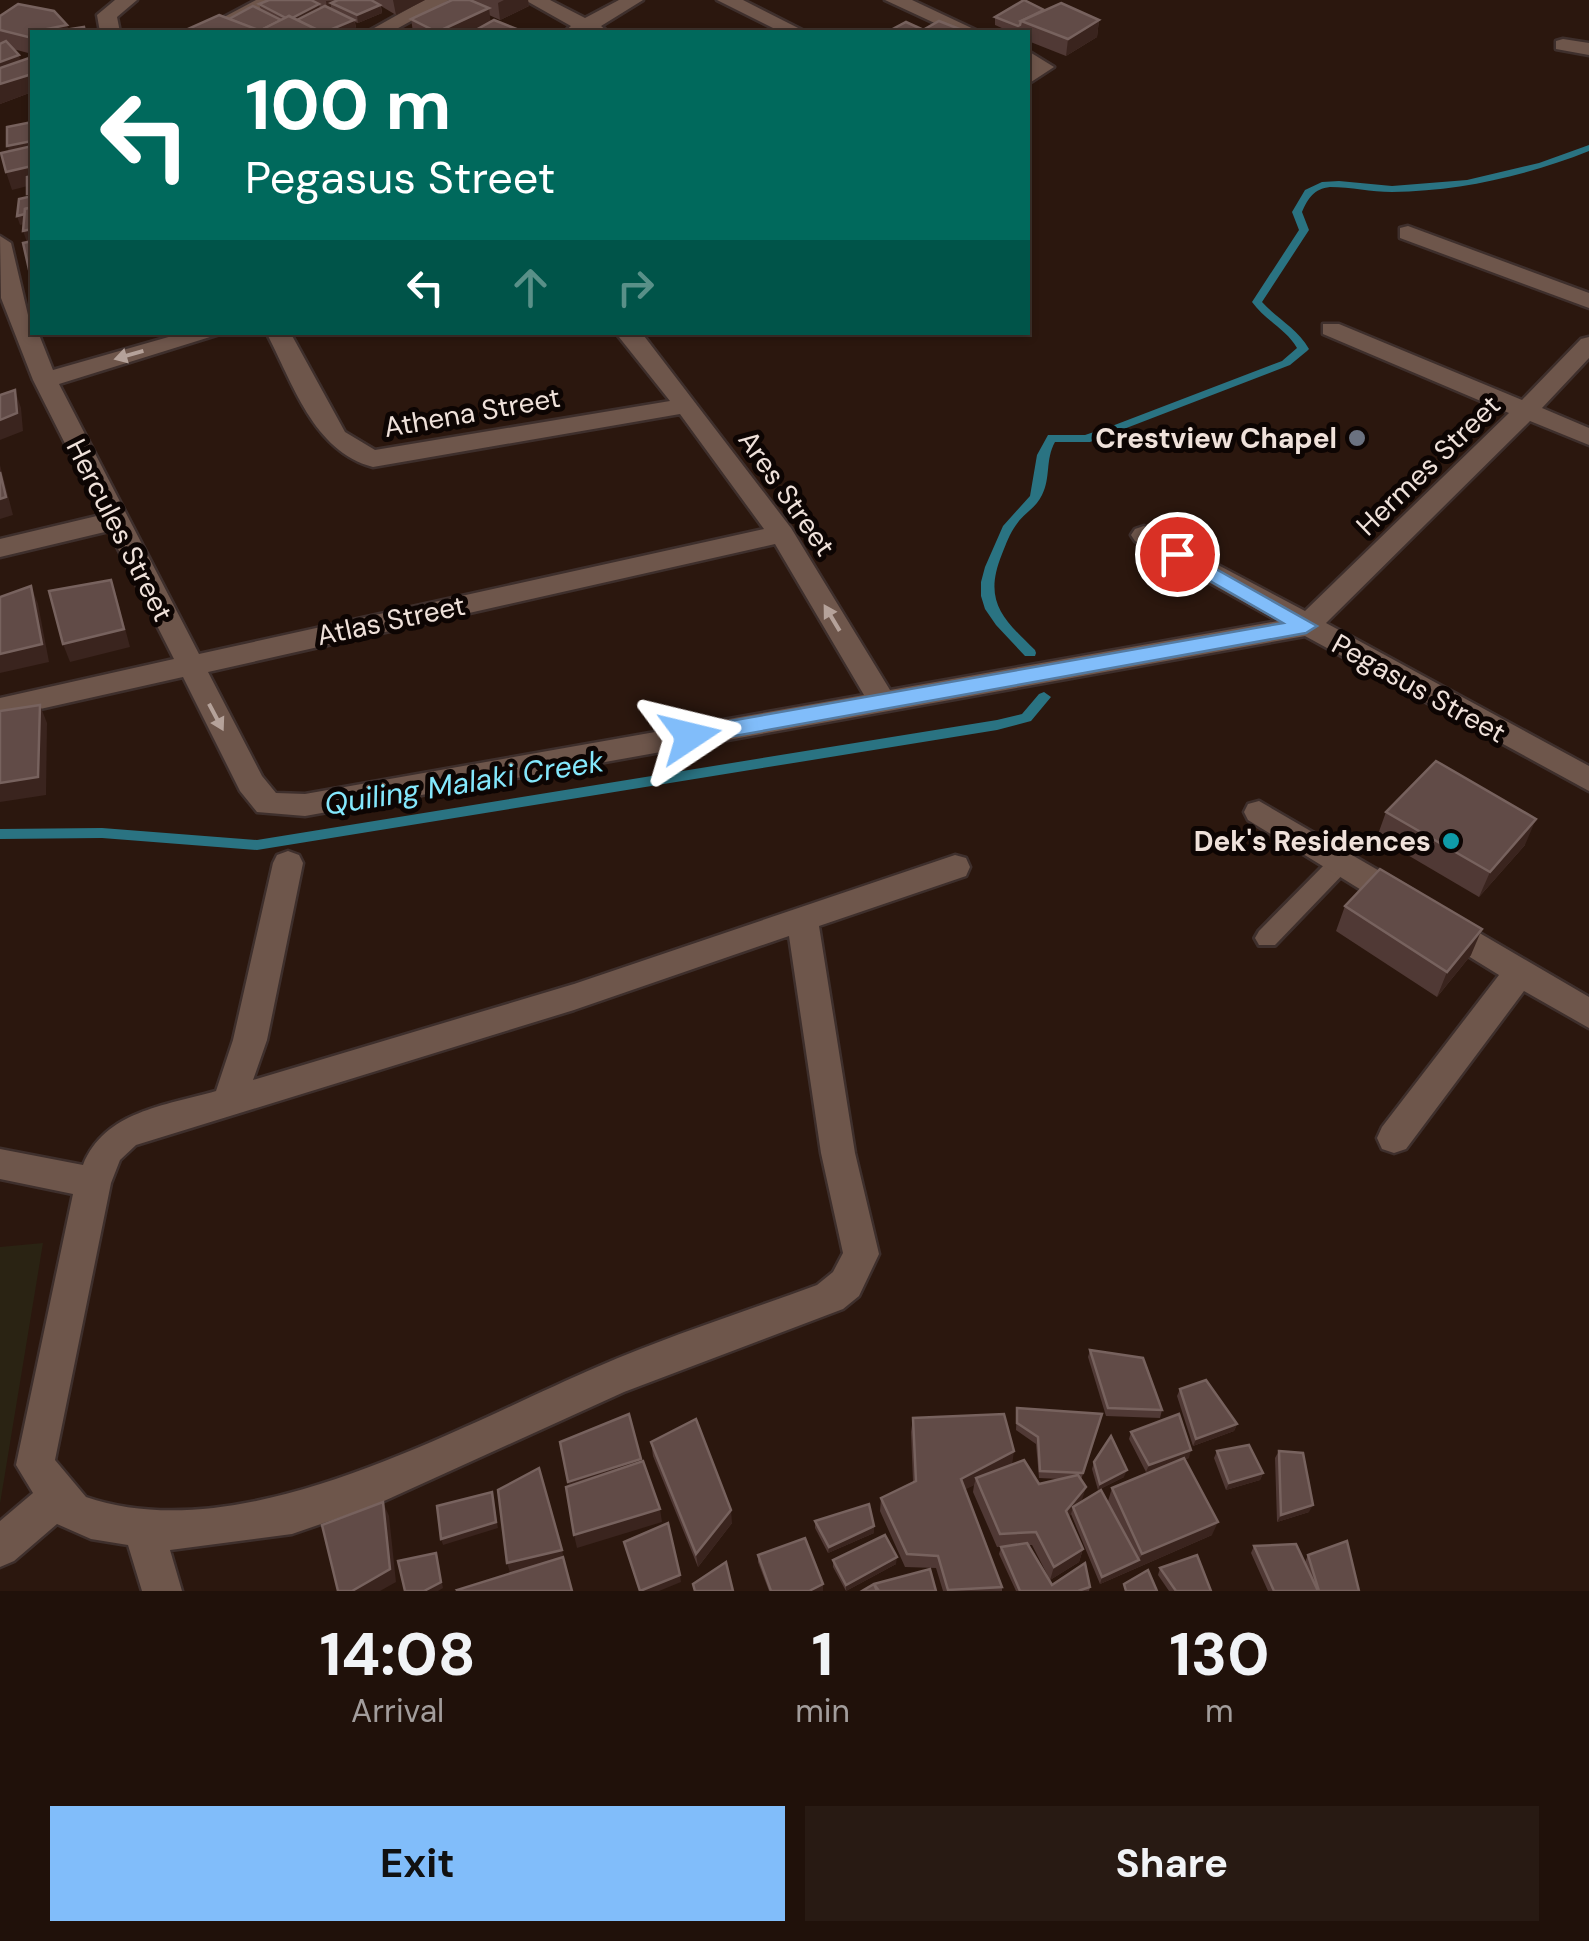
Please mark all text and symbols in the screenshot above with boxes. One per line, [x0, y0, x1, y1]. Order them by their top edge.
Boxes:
text: 100 m [245, 60, 451, 151]
icon: left [80, 70, 210, 200]
text: Pegasus Street [245, 148, 555, 207]
icon: left [398, 260, 453, 315]
icon: ahead [503, 260, 558, 315]
icon: right [608, 260, 663, 315]
one-way arrow [113, 348, 144, 363]
street label: Athena Street [381, 379, 563, 446]
street label: Hermes Street [1348, 387, 1508, 544]
place label: Crestview Chapel [1095, 420, 1337, 457]
street label: Ares Street [730, 423, 843, 563]
marker: Crestview Chapel [1346, 427, 1368, 449]
street label: Hercules Street [58, 433, 181, 628]
pin [1135, 512, 1220, 597]
icon: arrive [1150, 527, 1205, 582]
street label: Atlas Street [314, 587, 469, 654]
one-way arrow [824, 604, 841, 632]
street label: Pegasus Street [1325, 625, 1512, 751]
position arrow [638, 684, 742, 788]
one-way arrow [207, 702, 224, 731]
water label: Quiling Malaki Creek [322, 741, 607, 824]
place label: Dek's Residences [1194, 823, 1431, 860]
marker: Dek's Residences [1440, 830, 1462, 852]
text: 14:08 [319, 1615, 476, 1694]
text: 1 [812, 1615, 833, 1694]
text: 130 [1169, 1615, 1270, 1694]
text: Arrival [351, 1690, 444, 1732]
text: min [795, 1690, 850, 1732]
text: m [1205, 1690, 1234, 1732]
button: Exit [50, 1806, 785, 1921]
button: Share [805, 1806, 1539, 1921]

